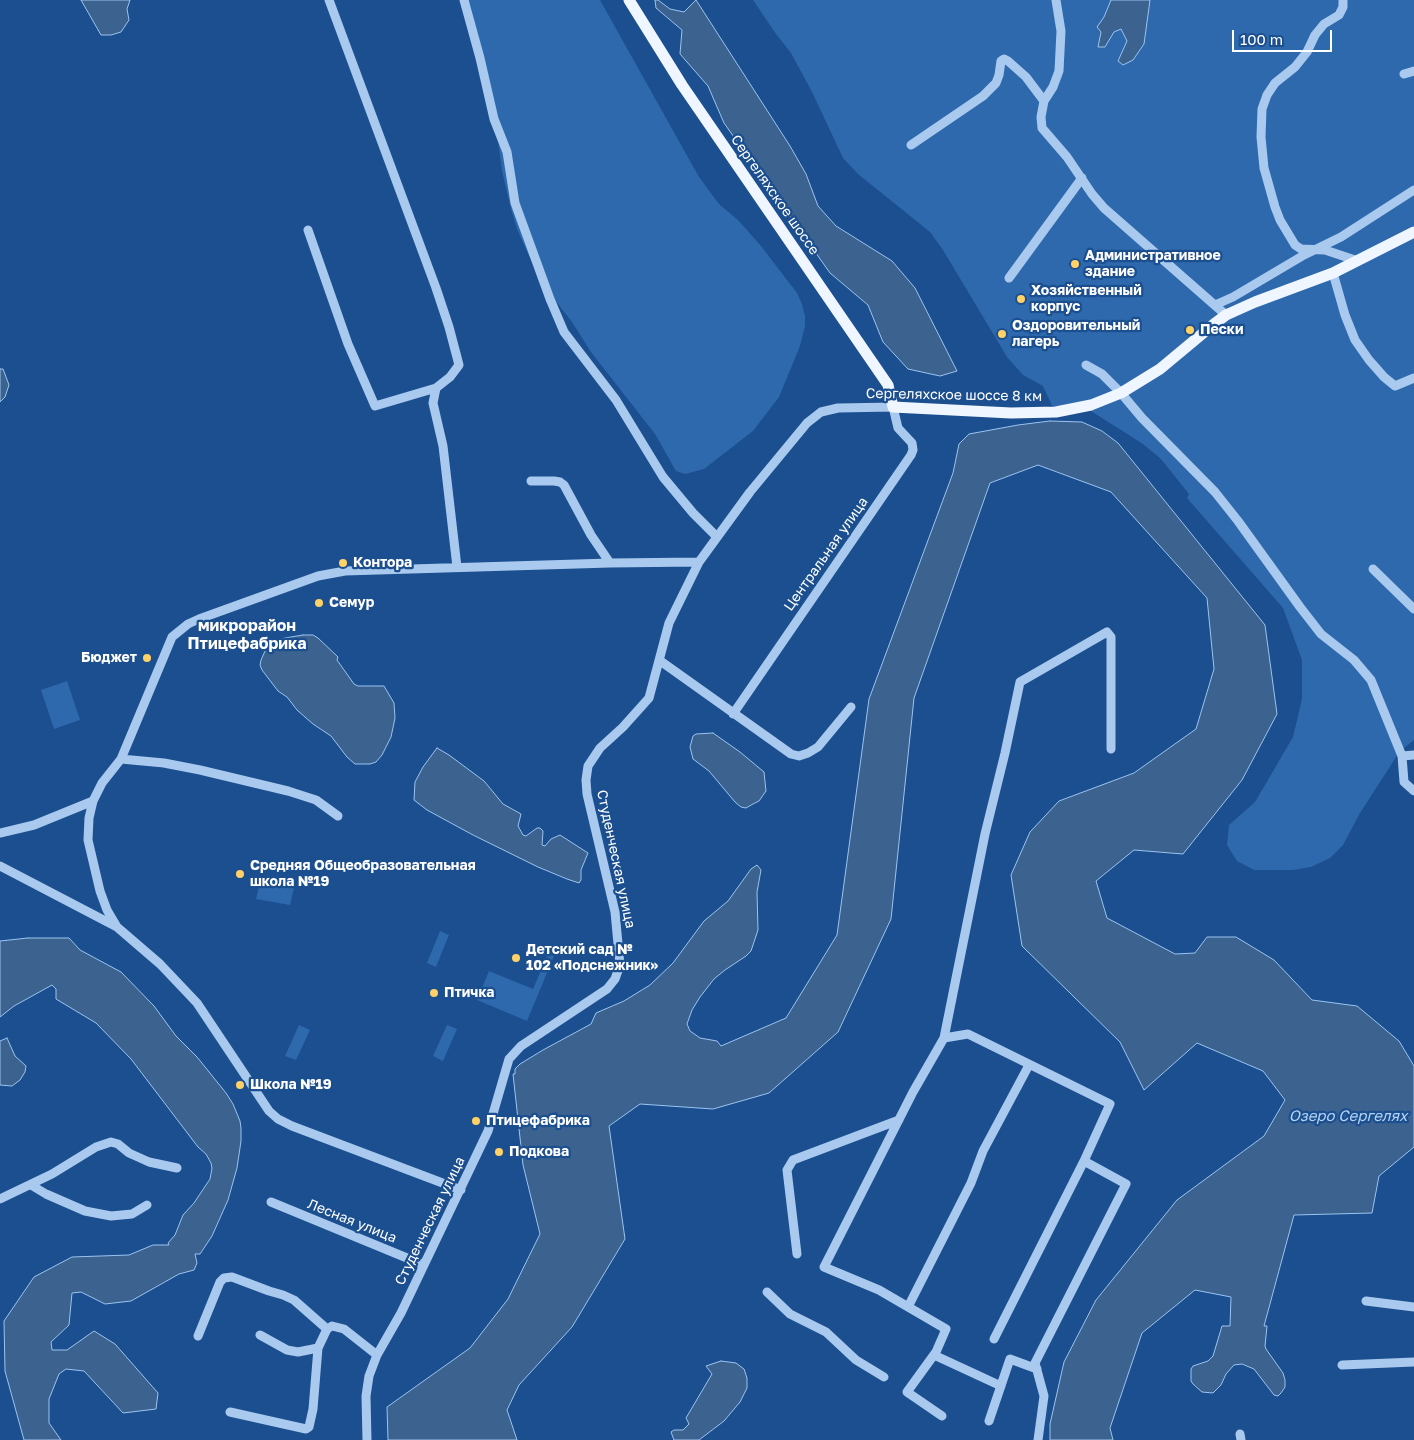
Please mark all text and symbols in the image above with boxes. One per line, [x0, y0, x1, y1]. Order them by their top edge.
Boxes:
scale bar [1234, 20, 1334, 52]
text: 100 m [1240, 30, 1283, 48]
street label: Сергеляхское шоссе [727, 132, 823, 258]
place label: Административное здание [1085, 248, 1221, 280]
marker: Административное здание [1069, 258, 1081, 270]
place label: Хозяйственный корпус [1031, 283, 1142, 316]
marker: Хозяйственный корпус [1015, 293, 1027, 305]
place label: Оздоровительный лагерь [1012, 318, 1140, 351]
place label: Пески [1200, 322, 1243, 338]
marker: Пески [1184, 324, 1196, 336]
marker: Оздоровительный лагерь [996, 328, 1008, 340]
street label: Сергеляхское шоссе 8 км [866, 385, 1042, 405]
street label: Центральная улица [780, 494, 872, 614]
place label: Контора [353, 555, 412, 571]
marker: Контора [337, 557, 349, 569]
place label: Семур [329, 595, 374, 611]
marker: Семур [313, 597, 325, 609]
district label: микрорайон Птицефабрика [188, 616, 306, 654]
place label: Бюджет [81, 650, 137, 666]
marker: Бюджет [141, 652, 153, 664]
street label: Студенческая улица [593, 788, 639, 930]
place label: Средняя Общеобразовательная школа №19 [250, 858, 476, 890]
marker: Средняя Общеобразовательная школа №19 [234, 868, 246, 880]
place label: Детский сад № 102 «Подснежник» [526, 942, 658, 974]
marker: Детский сад № 102 «Подснежник» [510, 952, 522, 964]
place label: Птичка [444, 985, 494, 1001]
marker: Птичка [428, 987, 440, 999]
place label: Школа №19 [250, 1077, 332, 1093]
marker: Школа №19 [234, 1079, 246, 1091]
water label: Озеро Сергелях [1289, 1107, 1407, 1125]
place label: Птицефабрика [486, 1113, 590, 1129]
marker: Птицефабрика [470, 1115, 482, 1127]
place label: Подкова [509, 1144, 569, 1160]
marker: Подкова [493, 1146, 505, 1158]
street label: Студенческая улица [392, 1154, 468, 1288]
street label: Лесная улица [305, 1195, 399, 1247]

